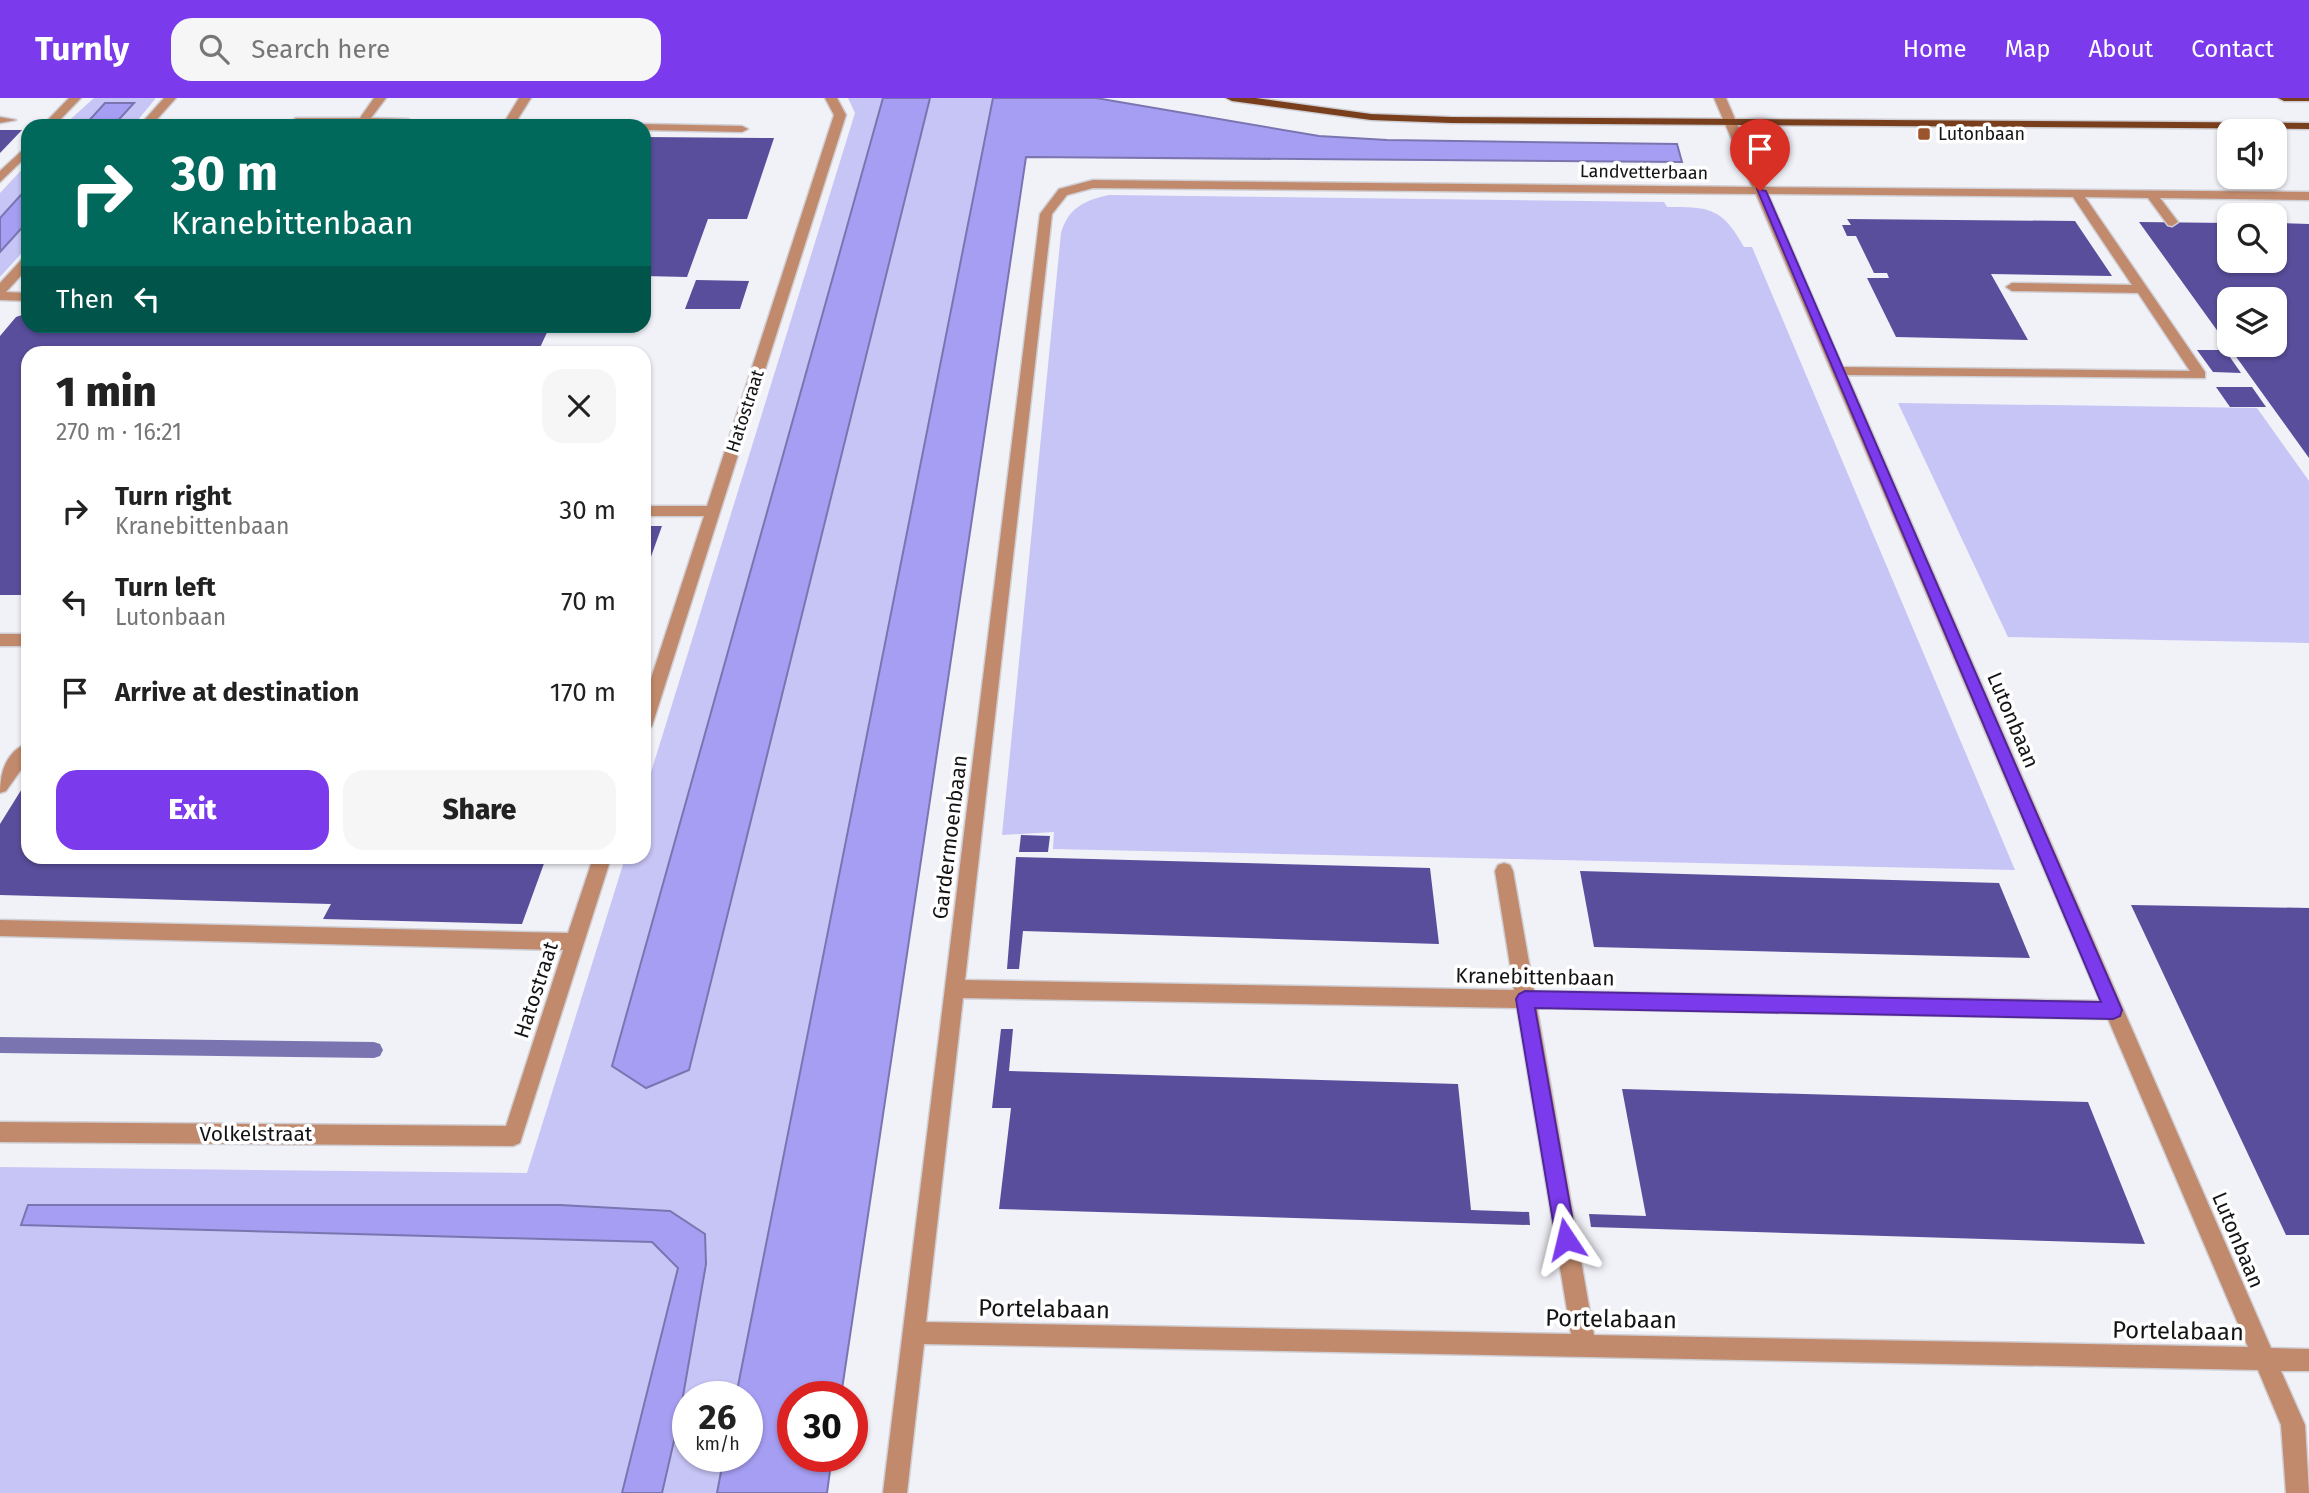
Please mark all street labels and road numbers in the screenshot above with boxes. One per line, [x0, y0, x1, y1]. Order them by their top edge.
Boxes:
street label: Landvetterbaan [1580, 160, 1708, 184]
street label: Hatostraat [721, 366, 769, 455]
street label: Lutonbaan [1981, 668, 2045, 772]
street label: Gardermoenbaan [927, 753, 973, 921]
street label: Hatostraat [508, 938, 564, 1042]
street label: Kranebittenbaan [1455, 963, 1615, 991]
street label: Volkelstraat [200, 1121, 313, 1147]
street label: Lutonbaan [2206, 1188, 2270, 1292]
street label: Portelabaan [978, 1294, 1110, 1324]
street label: Portelabaan [1545, 1304, 1677, 1334]
street label: Portelabaan [2112, 1316, 2244, 1346]

